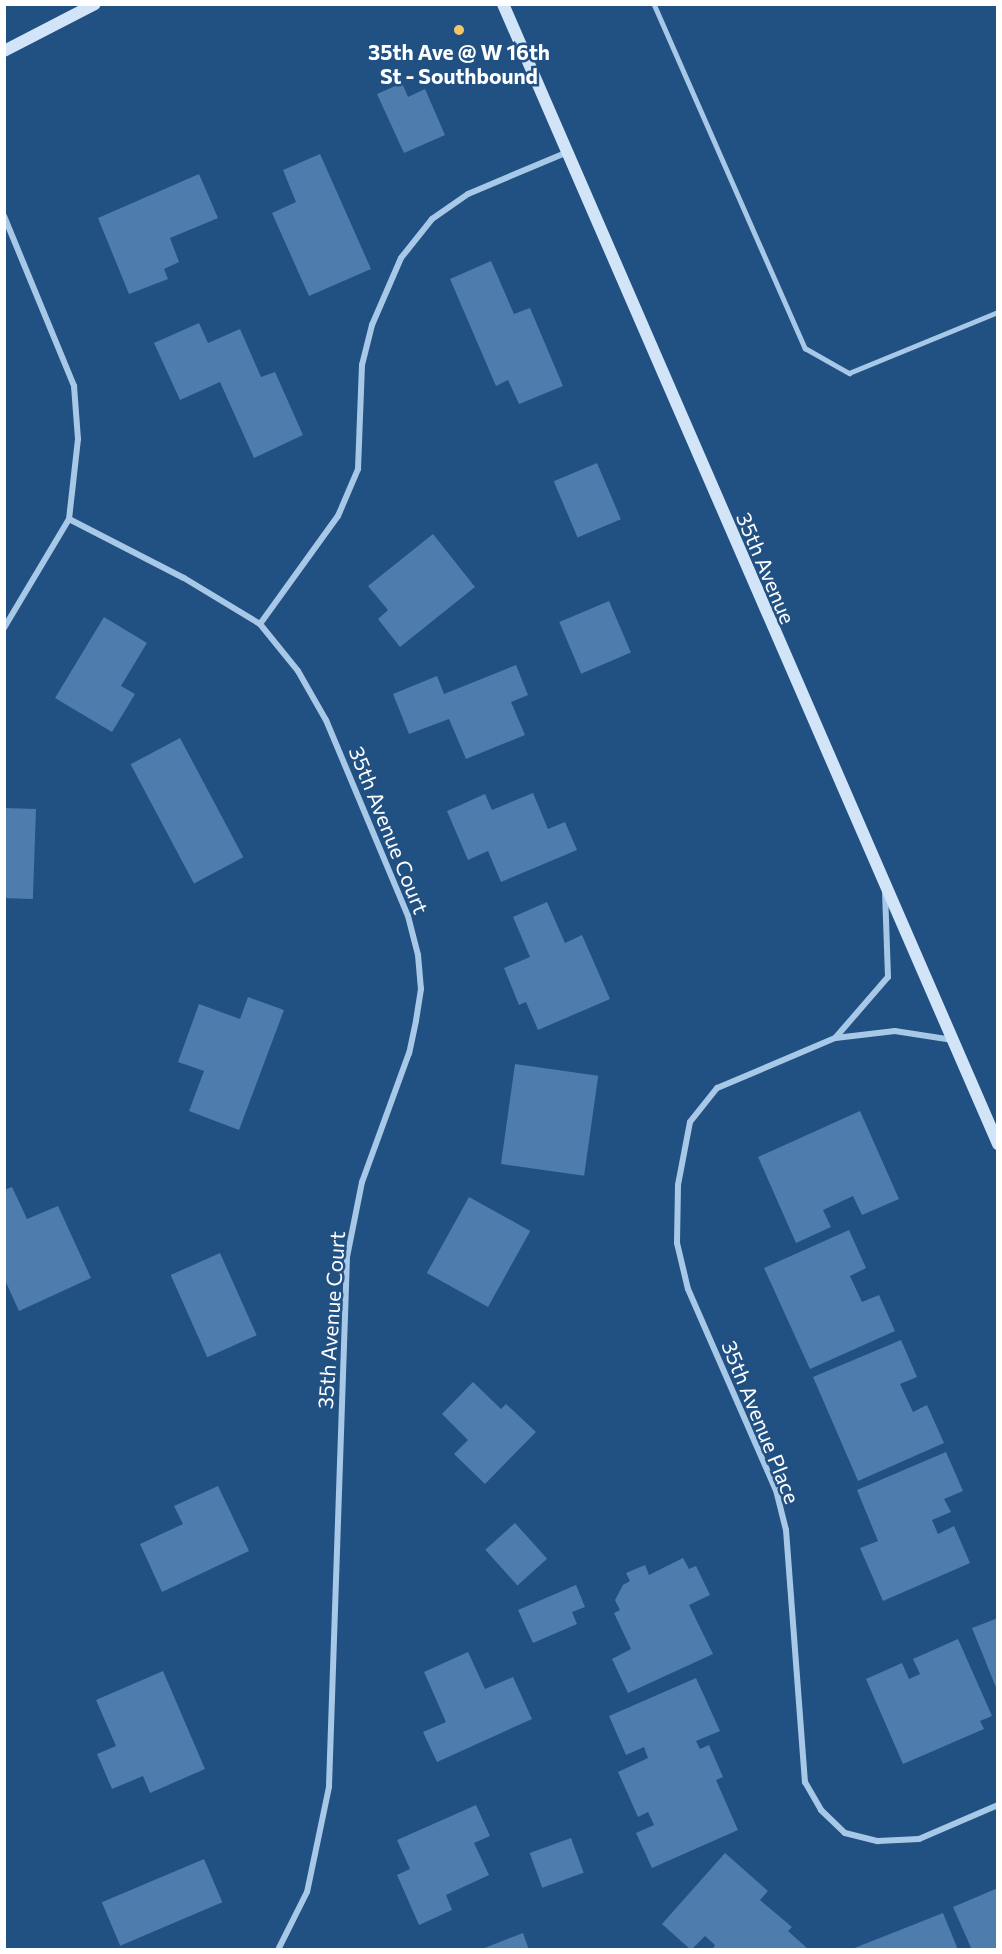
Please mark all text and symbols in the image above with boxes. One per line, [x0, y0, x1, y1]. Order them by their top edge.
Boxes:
marker: 35th Ave @ W 16th St - Southbound [452, 23, 466, 37]
place label: 35th Ave @ W 16th St - Southbound [368, 39, 550, 89]
street label: 35th Avenue [731, 508, 801, 628]
street label: 35th Avenue Court [344, 743, 434, 917]
street label: 35th Avenue Court [312, 1230, 350, 1410]
street label: 35th Avenue Place [717, 1337, 805, 1507]

